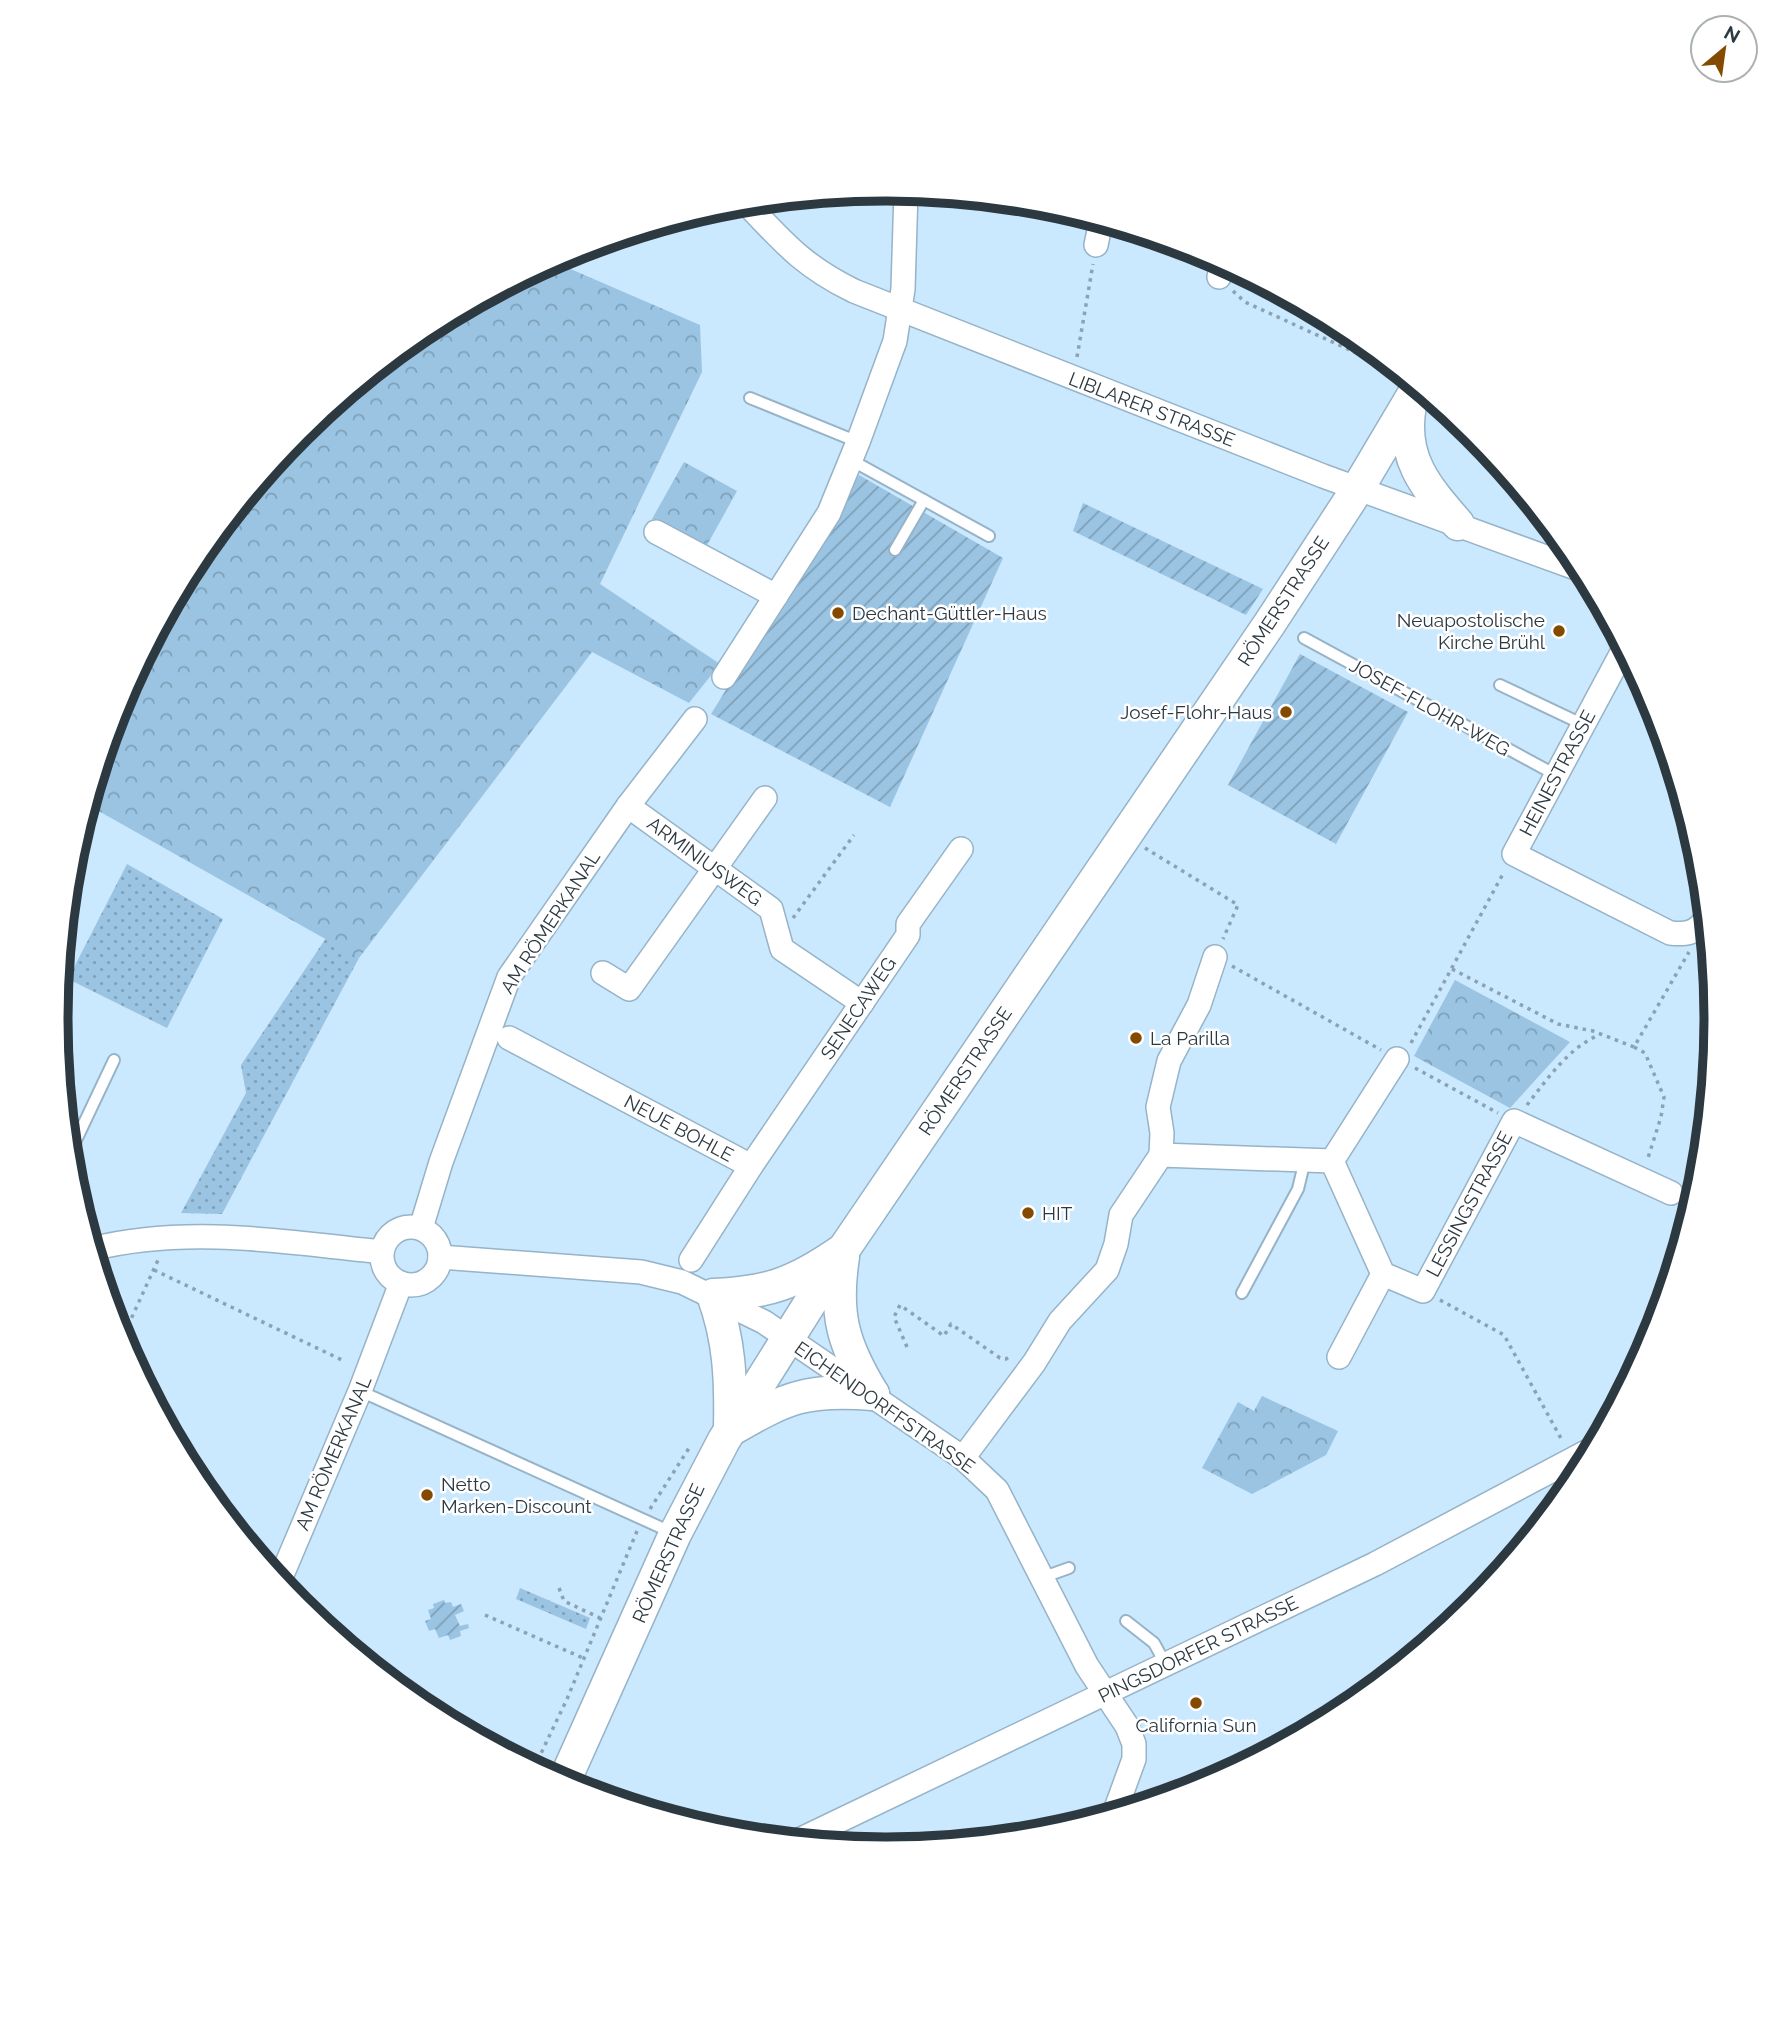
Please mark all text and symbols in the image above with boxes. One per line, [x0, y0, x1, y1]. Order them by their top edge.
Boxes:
north arrow [1689, 14, 1759, 84]
text: N [1721, 21, 1744, 47]
street label: LIBLARER STRASSE [1066, 367, 1238, 451]
street label: RÖMERSTRASSE [1233, 532, 1333, 670]
place label: Dechant-Güttler-Haus [852, 602, 1047, 624]
marker: Dechant-Güttler-Haus [830, 605, 846, 621]
place label: Neuapostolische Kirche Brühl [1397, 609, 1546, 653]
marker: Neuapostolische Kirche Brühl [1551, 623, 1567, 639]
street label: JOSEF-FLOHR-WEG [1346, 654, 1514, 760]
place label: Josef-Flohr-Haus [1120, 701, 1272, 723]
marker: Josef-Flohr-Haus [1278, 704, 1294, 720]
street label: HEINESTRASSE [1515, 706, 1599, 840]
street label: ARMINIUSWEG [643, 812, 767, 910]
street label: AM RÖMERKANAL [496, 847, 604, 997]
street label: SENECAWEG [816, 953, 900, 1063]
street label: RÖMERSTRASSE [914, 1003, 1016, 1139]
place label: La Parilla [1150, 1027, 1230, 1049]
marker: La Parilla [1128, 1030, 1144, 1046]
street label: NEUE BOHLE [621, 1090, 737, 1166]
street label: LESSINGSTRASSE [1421, 1128, 1517, 1280]
place label: HIT [1042, 1202, 1073, 1224]
marker: HIT [1020, 1205, 1036, 1221]
street label: EICHENDORFFSTRASSE [791, 1336, 979, 1478]
street label: AM RÖMERKANAL [291, 1373, 375, 1533]
place label: Netto Marken-Discount [441, 1473, 592, 1517]
street label: RÖMERSTRASSE [627, 1480, 709, 1626]
marker: Netto Marken-Discount [419, 1487, 435, 1503]
street label: PINGSDORFER STRASSE [1095, 1591, 1301, 1707]
marker: California Sun [1188, 1695, 1204, 1711]
place label: California Sun [1136, 1714, 1256, 1736]

